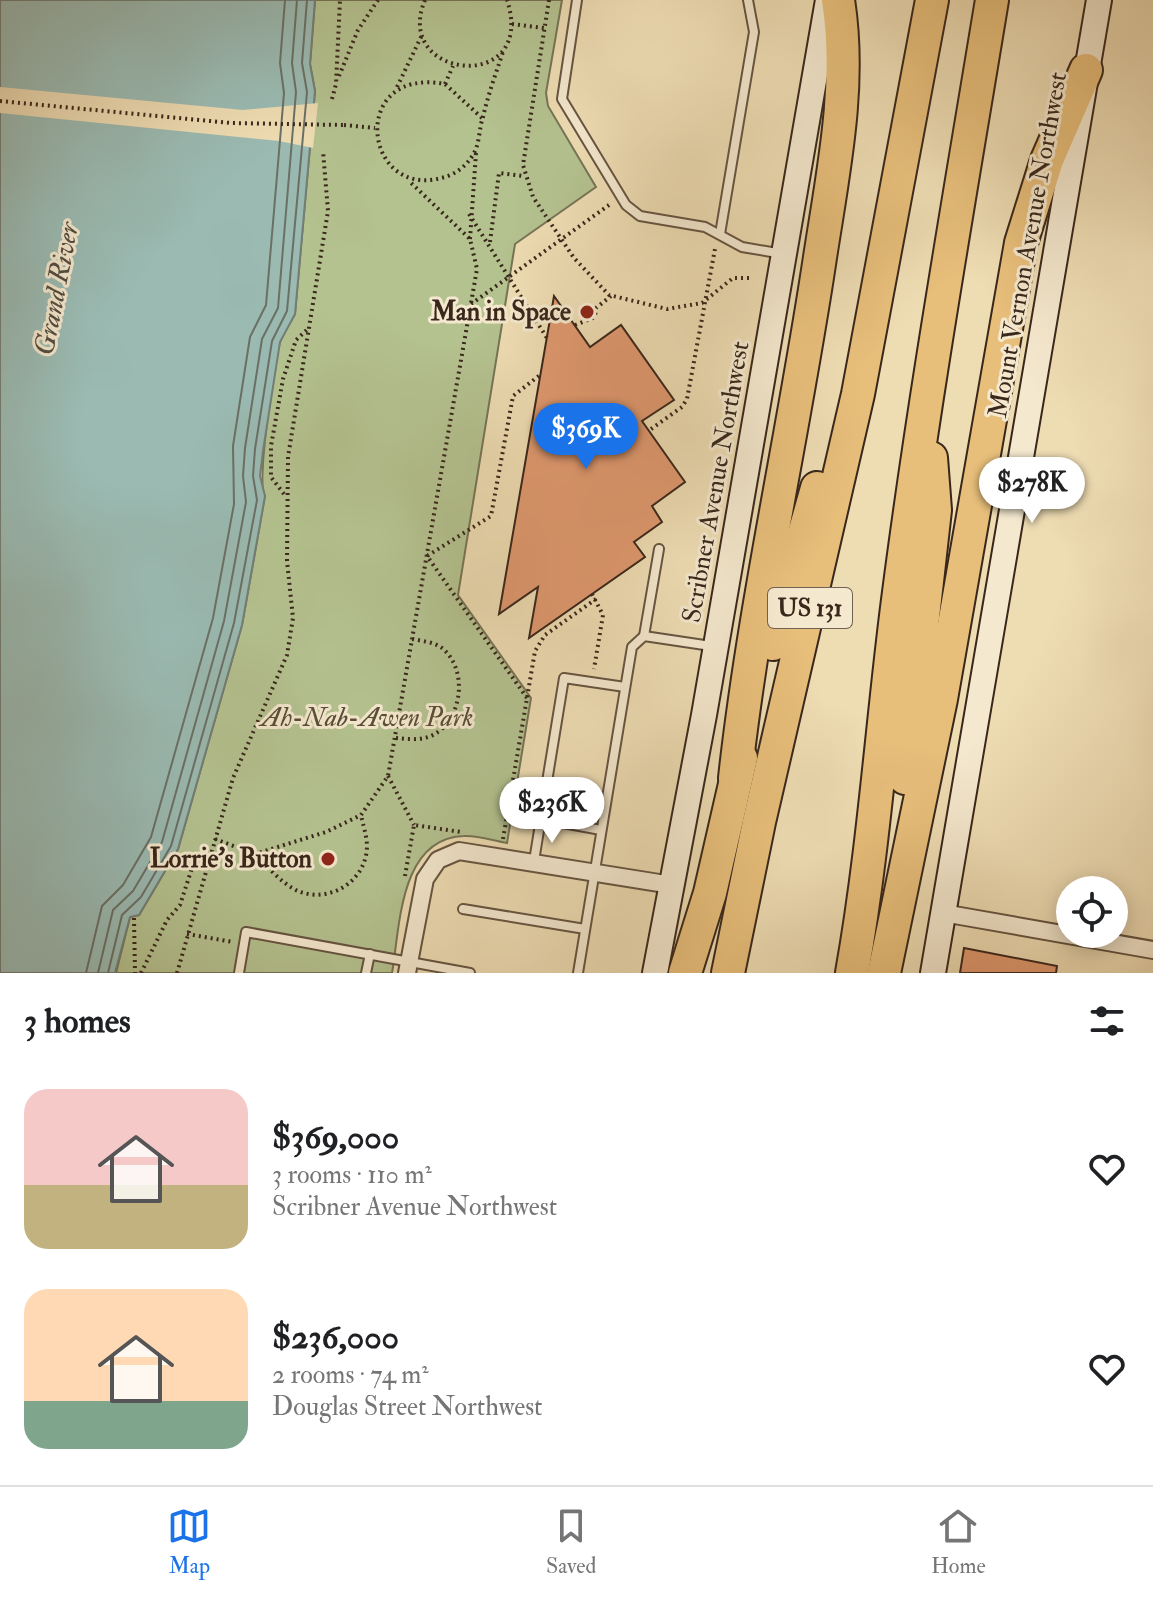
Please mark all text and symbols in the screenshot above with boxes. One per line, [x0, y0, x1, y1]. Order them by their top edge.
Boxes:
street label: Mount Vernon Avenue Northwest [982, 70, 1074, 420]
water label: Grand River [27, 218, 87, 358]
place label: Man in Space [430, 296, 571, 329]
marker: Man in Space [578, 303, 596, 321]
street label: Scribner Avenue Northwest [675, 339, 757, 625]
pin: $369K [530, 403, 642, 471]
text: $369K [551, 413, 621, 445]
pin: $278K [976, 457, 1088, 525]
text: $278K [997, 467, 1067, 499]
road number: US 131 [768, 588, 852, 628]
park label: Ah-Nab-Awen Park [258, 702, 473, 734]
pin: $236K [496, 777, 608, 845]
text: $236K [517, 787, 587, 819]
place label: Lorrie's Button [150, 843, 313, 875]
marker: Lorrie's Button [319, 850, 337, 868]
map controls [1056, 876, 1128, 948]
button: locate [1056, 876, 1128, 948]
icon: filters [1085, 999, 1129, 1043]
text: 3 homes [24, 1000, 131, 1043]
text: $369,000 [272, 1116, 399, 1159]
icon: home [88, 1121, 184, 1217]
icon: heart [1085, 1147, 1129, 1191]
text: 3 rooms · 110 m² [272, 1159, 432, 1191]
text: Scribner Avenue Northwest [272, 1191, 557, 1223]
text: $236,000 [272, 1316, 399, 1359]
icon: home [88, 1321, 184, 1417]
icon: heart [1085, 1347, 1129, 1391]
text: 2 rooms · 74 m² [272, 1359, 429, 1391]
text: Douglas Street Northwest [272, 1391, 543, 1423]
tab: Map [167, 1504, 211, 1580]
tab: Saved [546, 1504, 596, 1580]
tab: Home [931, 1504, 986, 1580]

